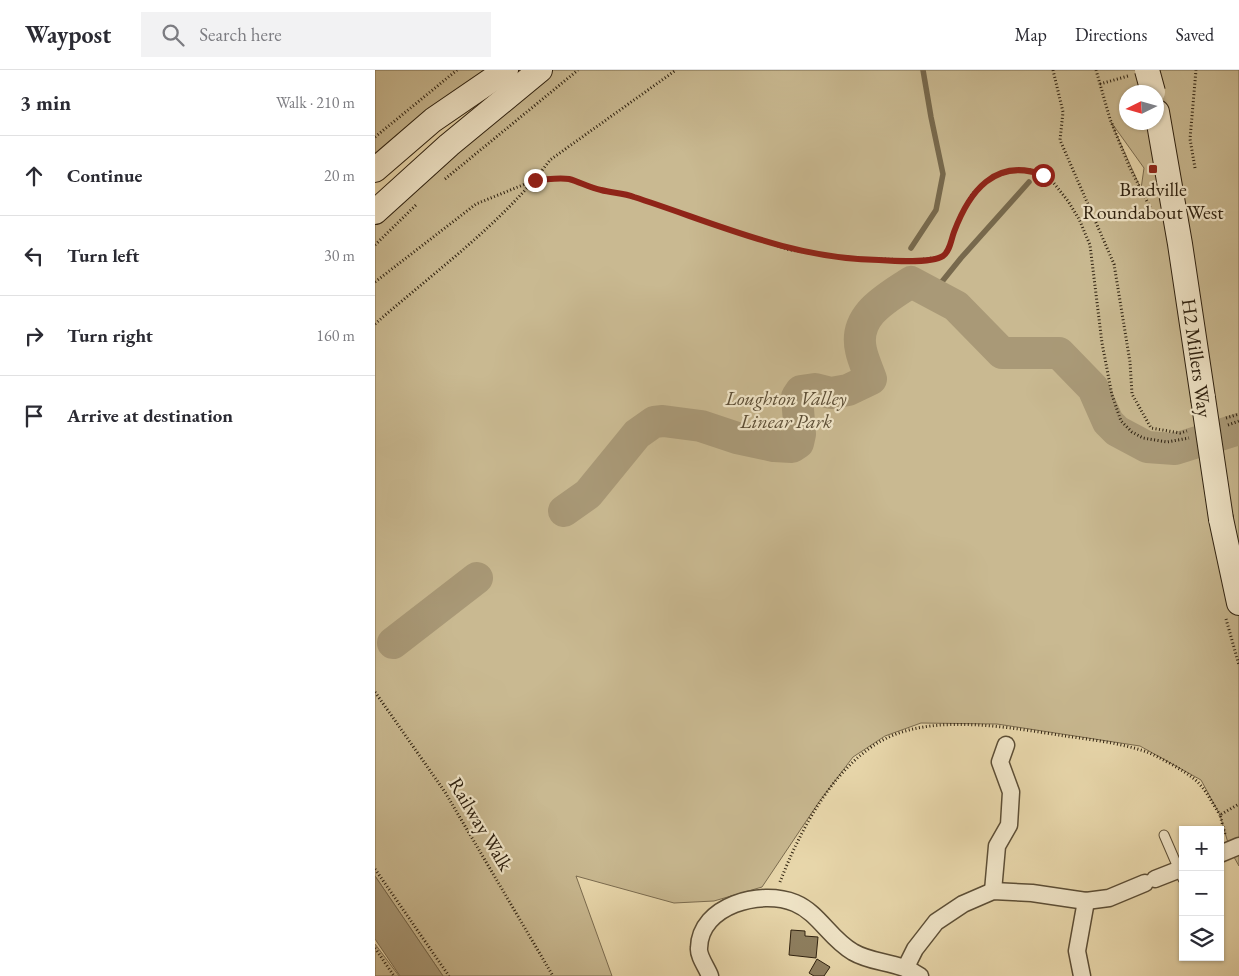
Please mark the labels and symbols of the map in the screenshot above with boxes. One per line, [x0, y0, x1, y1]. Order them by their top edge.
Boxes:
north arrow [1119, 85, 1164, 130]
marker: Bradville Roundabout West [1147, 163, 1159, 175]
route start [1032, 164, 1055, 187]
route end [524, 169, 547, 192]
place label: Bradville Roundabout West [1082, 176, 1224, 225]
street label: H2 Millers Way [1176, 297, 1218, 420]
park label: Loughton Valley Linear Park [724, 385, 847, 434]
street label: Railway Walk [443, 773, 519, 876]

